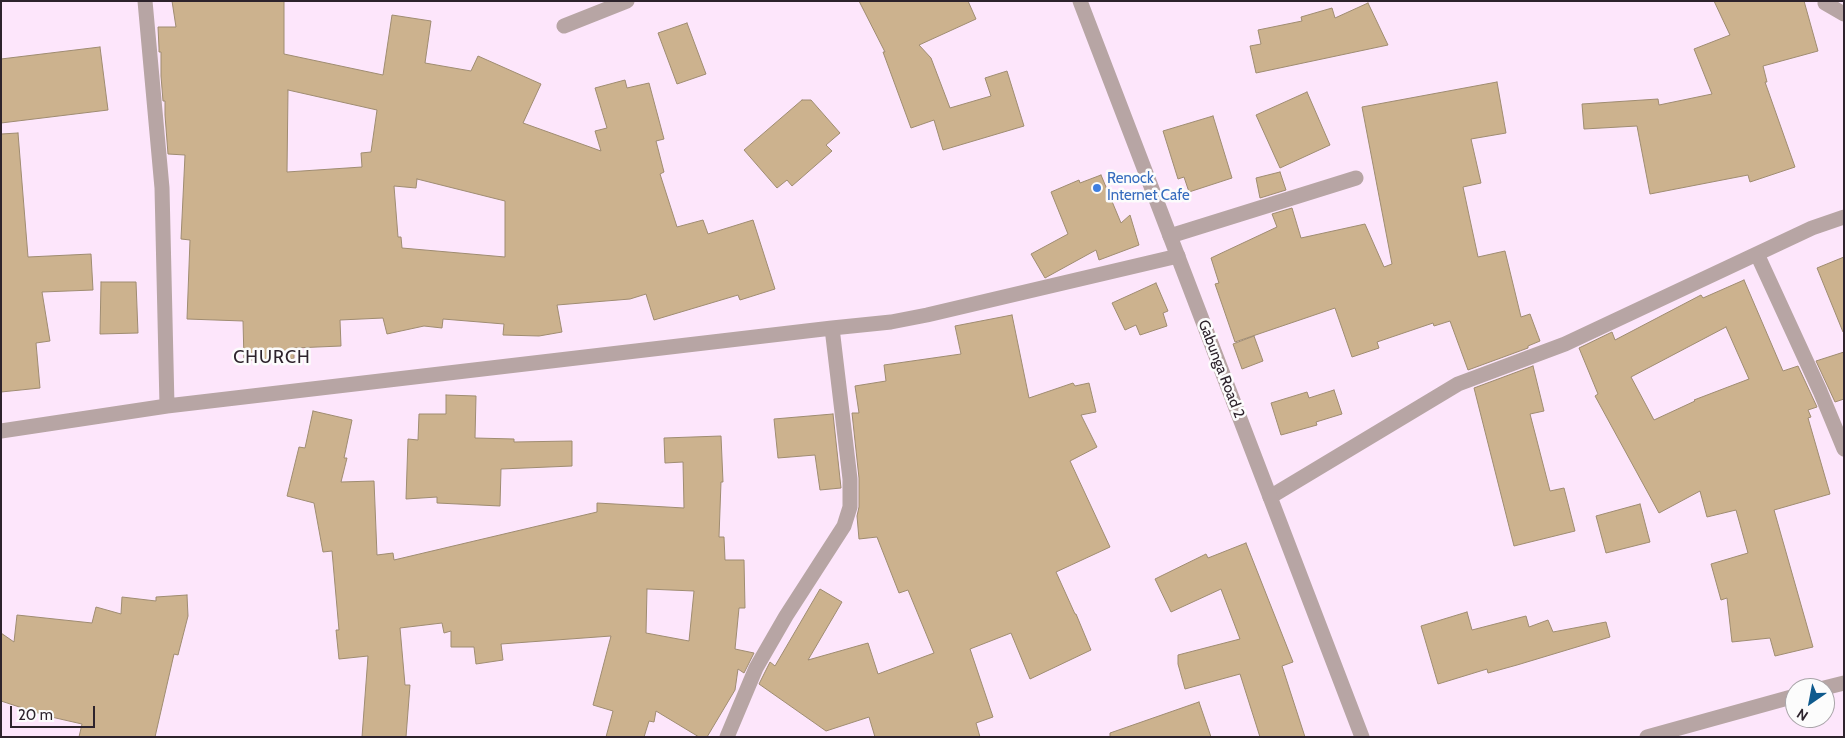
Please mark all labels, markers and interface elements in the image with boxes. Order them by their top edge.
place label: Renock Internet Cafe [1107,170,1190,205]
marker: Renock Internet Cafe [1091,182,1103,194]
street label: Gabunga Road 2 [1194,317,1248,421]
district label: CHURCH [233,347,311,369]
north arrow [1785,678,1835,728]
scale bar [12,696,98,728]
text: N [1793,704,1811,725]
text: 20 m [18,706,53,724]

